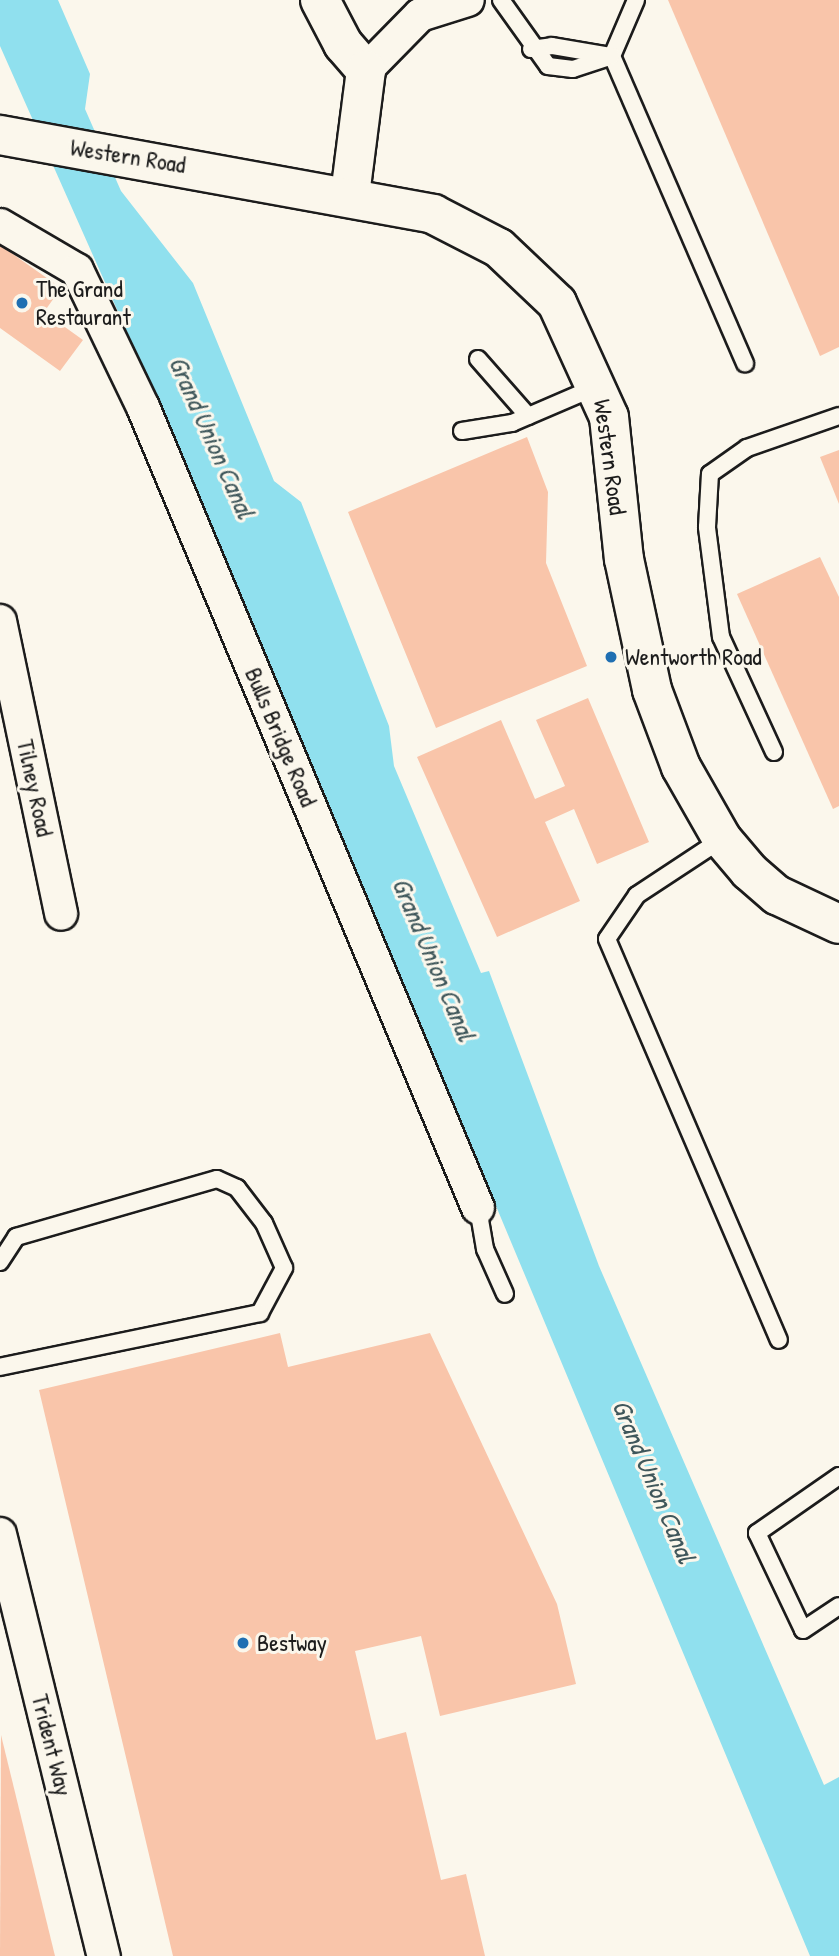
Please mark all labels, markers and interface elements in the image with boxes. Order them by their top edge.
street label: Western Road [68,133,188,179]
place label: The Grand Restaurant [36,275,131,331]
marker: The Grand Restaurant [14,295,30,311]
water label: Grand Union Canal [162,351,262,523]
street label: Western Road [588,397,632,517]
place label: Wentworth Road [625,643,762,671]
marker: Wentworth Road [603,649,619,665]
street label: Bulls Bridge Road [239,663,323,811]
street label: Tilney Road [11,737,59,839]
water label: Grand Union Canal [386,873,482,1045]
water label: Grand Union Canal [606,1395,702,1567]
place label: Bestway [257,1629,327,1657]
marker: Bestway [235,1635,251,1651]
street label: Trident Way [25,1691,79,1799]

